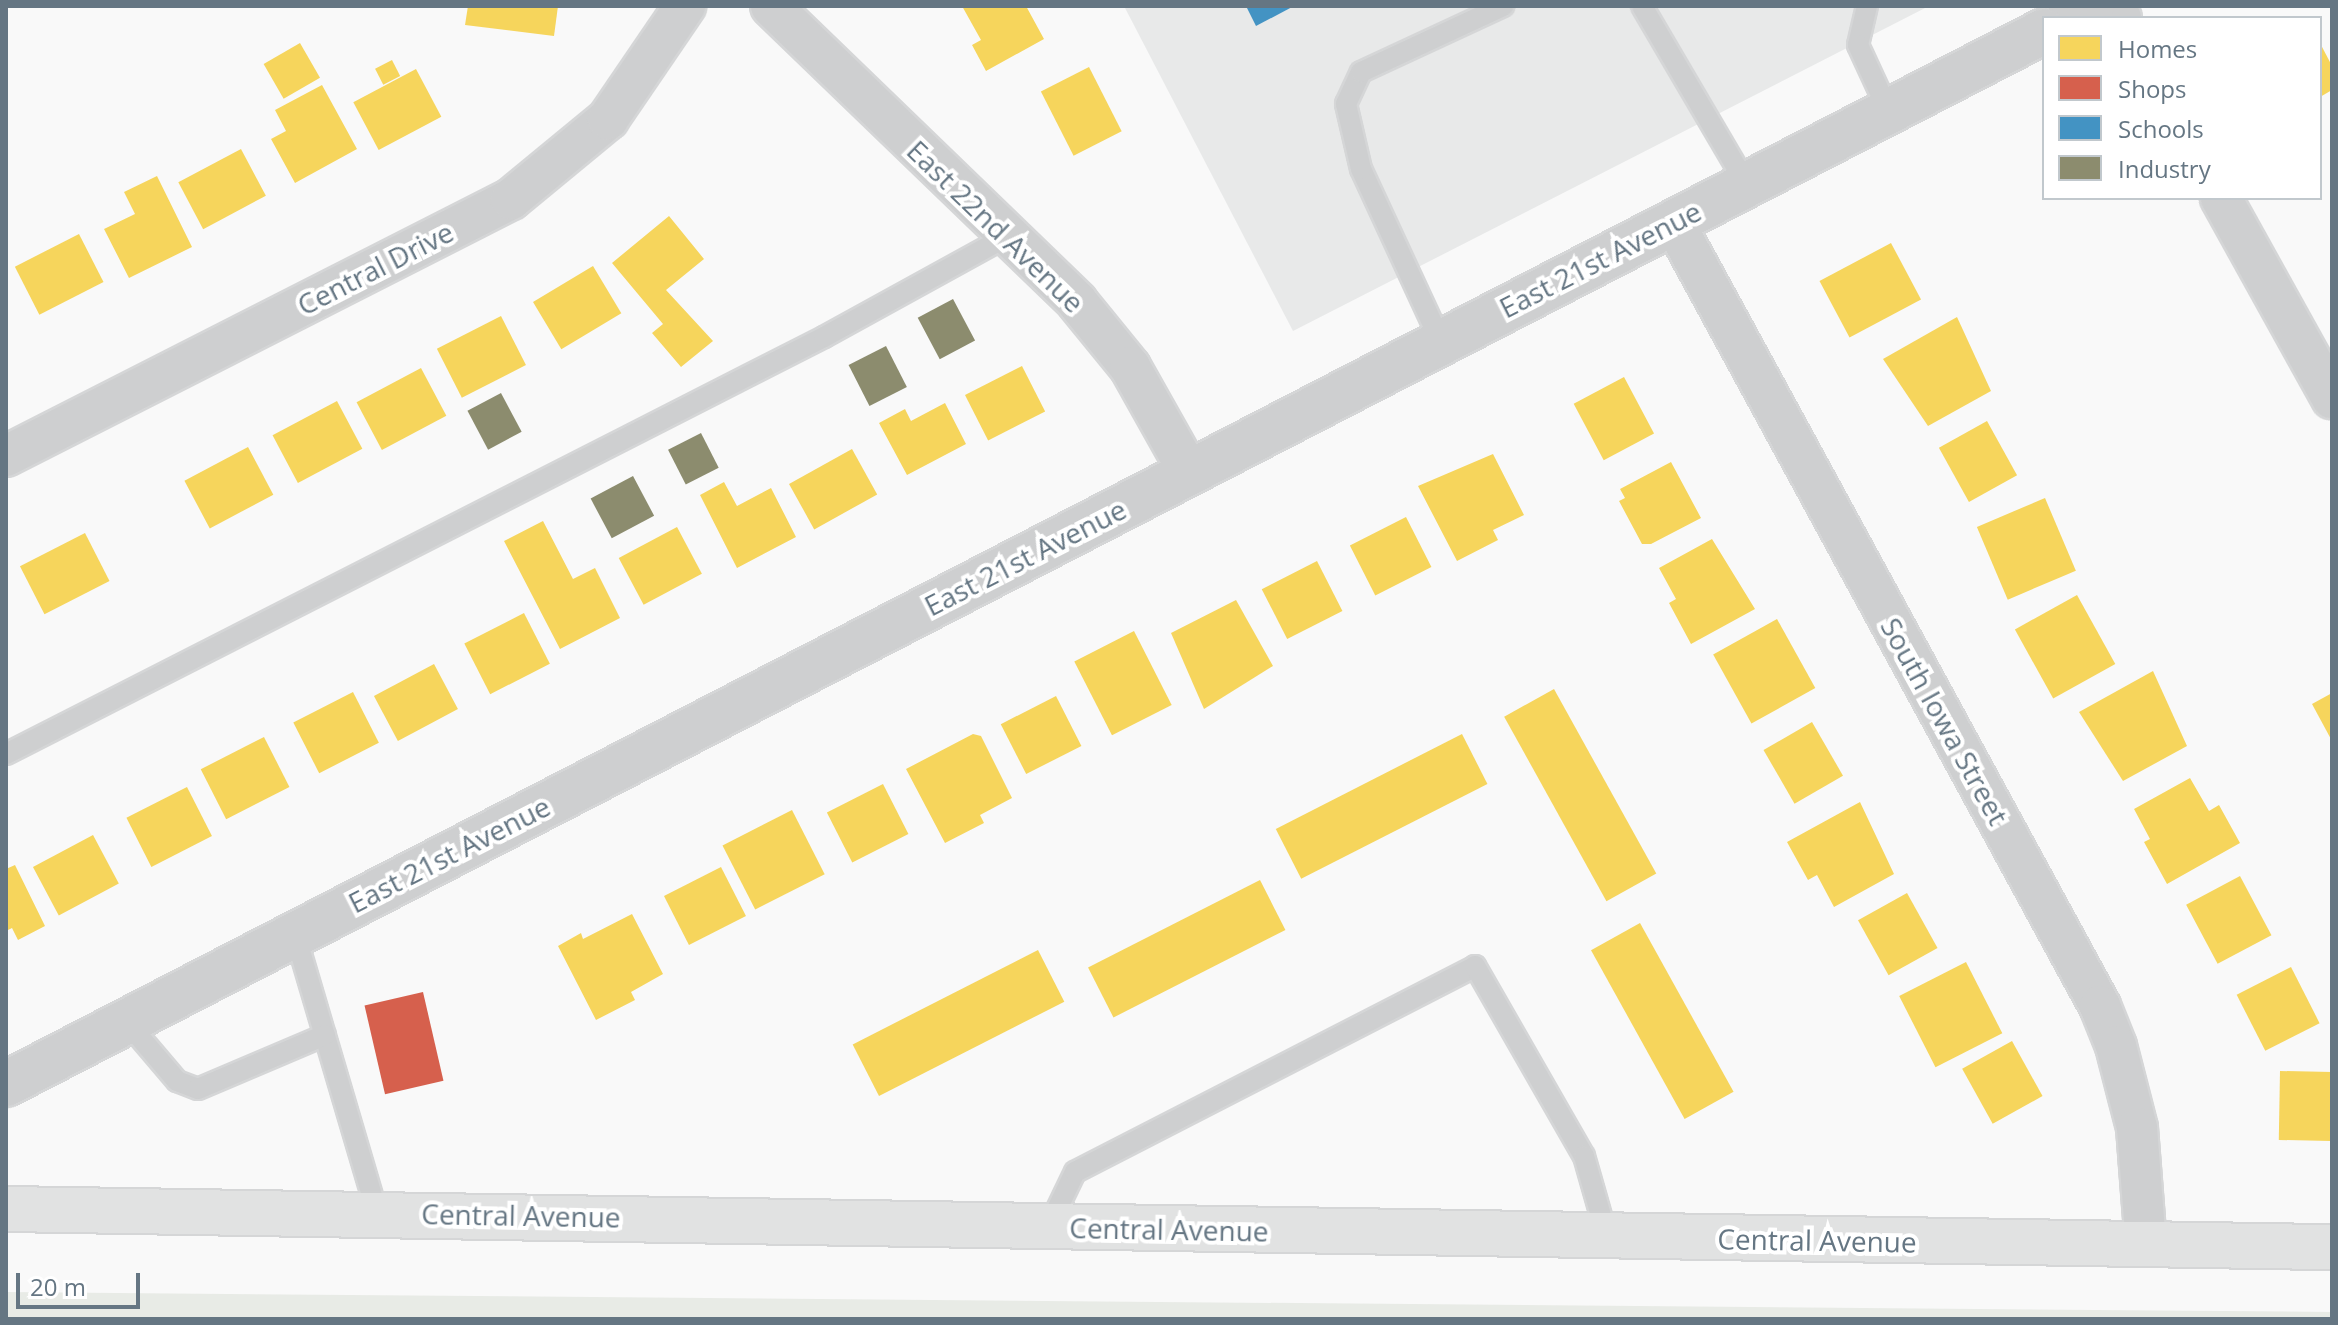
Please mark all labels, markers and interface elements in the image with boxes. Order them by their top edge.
legend [2042,16,2322,200]
text: Homes [2118,32,2197,65]
text: Shops [2118,72,2186,105]
text: Schools [2118,112,2204,145]
street label: East 22nd Avenue [901,133,1091,319]
text: Industry [2118,152,2211,185]
street label: East 21st Avenue [1494,194,1706,324]
street label: Central Drive [291,214,459,322]
street label: East 21st Avenue [919,492,1131,622]
street label: South Iowa Street [1874,612,2016,830]
street label: East 21st Avenue [343,789,555,919]
street label: Central Avenue [421,1196,621,1234]
street label: Central Avenue [1069,1210,1269,1248]
street label: Central Avenue [1717,1221,1917,1259]
scale bar [20,1257,144,1307]
text: 20 m [30,1270,86,1303]

